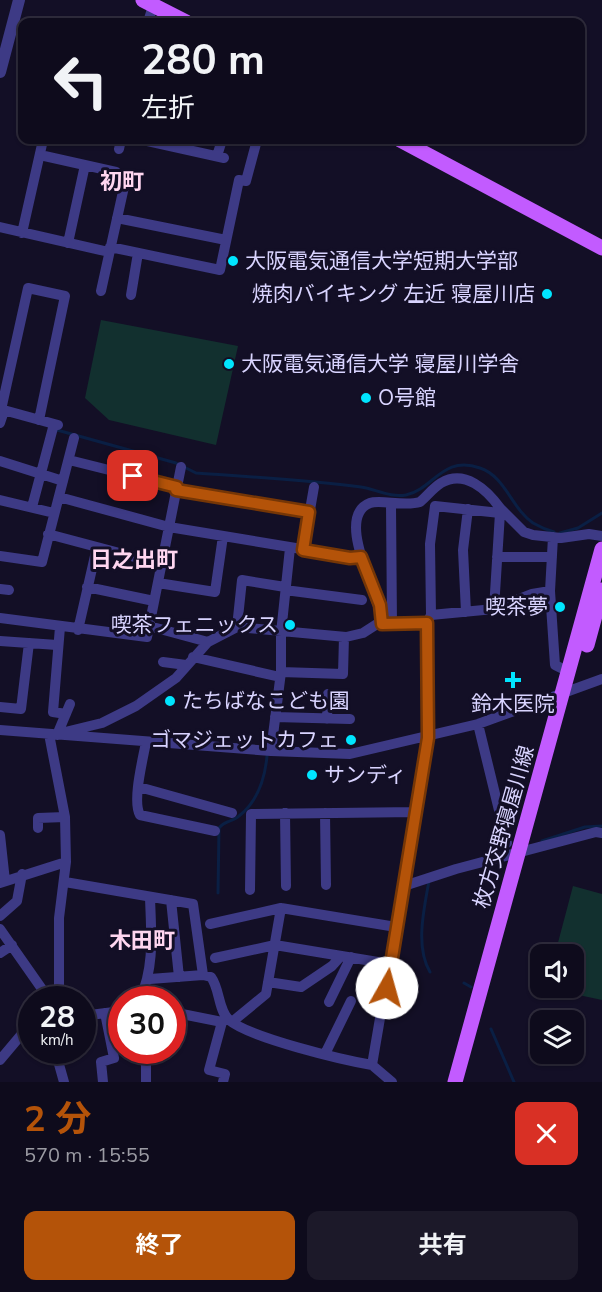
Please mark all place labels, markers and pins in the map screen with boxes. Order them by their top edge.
place label: 大阪電気通信大学短期大学部 [245,247,518,275]
marker: 大阪電気通信大学短期大学部 [226,254,240,268]
place label: 焼肉バイキング 左近 寝屋川店 [252,280,535,308]
marker: 焼肉バイキング 左近 寝屋川店 [540,287,554,301]
place label: 大阪電気通信大学 寝屋川学舎 [241,350,519,378]
marker: 大阪電気通信大学 寝屋川学舎 [222,357,236,371]
place label: O号館 [378,384,436,412]
marker: O号館 [359,391,373,405]
pin [107,450,158,501]
place label: 喫茶夢 [485,593,548,621]
marker: 喫茶夢 [553,600,567,614]
place label: 喫茶フェニックス [111,611,278,639]
marker: 喫茶フェニックス [283,618,297,632]
marker: 鈴木医院 [504,671,522,689]
place label: たちばなこども園 [182,687,350,715]
place label: 鈴木医院 [471,690,555,718]
marker: たちばなこども園 [163,694,177,708]
place label: ゴマジェットカフェ [150,726,339,754]
marker: ゴマジェットカフェ [344,733,358,747]
place label: サンディ [324,761,407,789]
marker: サンディ [305,768,319,782]

